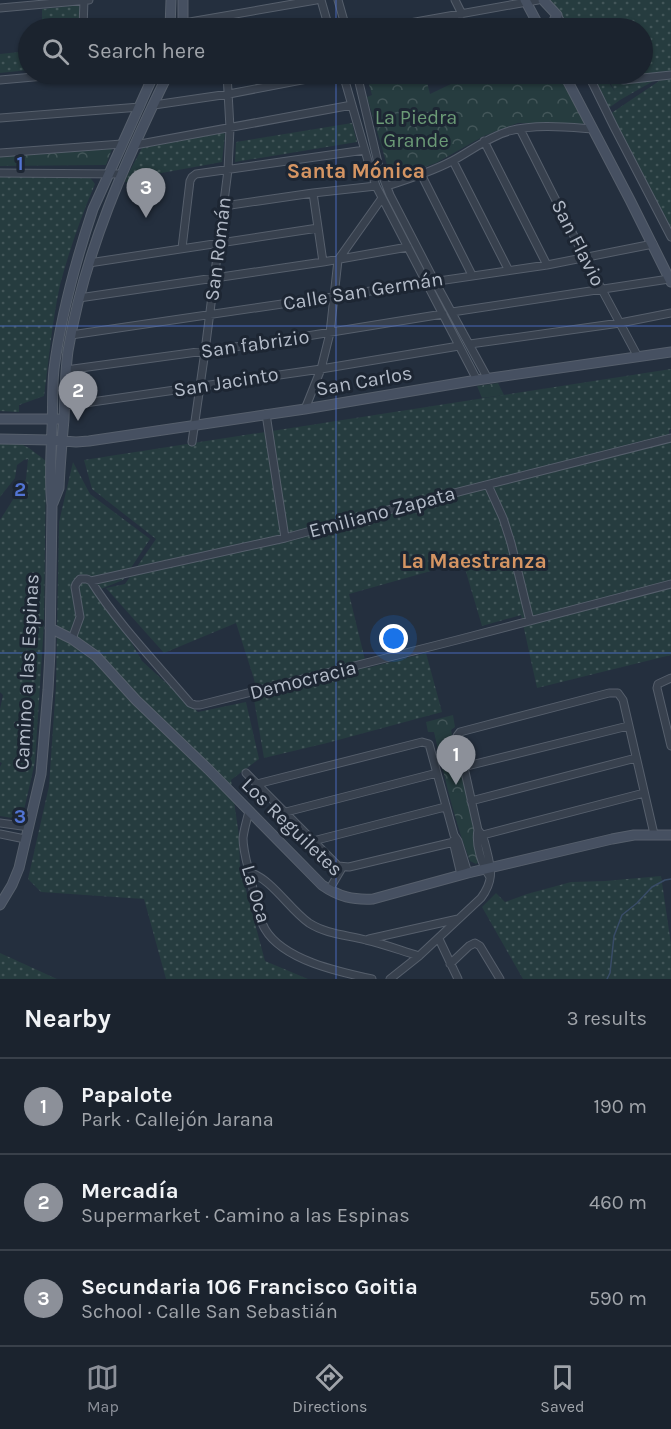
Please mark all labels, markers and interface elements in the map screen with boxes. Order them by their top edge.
search box [18,18,653,84]
icon: search [39,35,72,68]
text: Search here [87,38,205,64]
park label: La Piedra Grande [375,106,457,152]
text: 1 [16,152,24,175]
district label: Santa Mónica [287,159,425,183]
pin: 3 [126,168,166,218]
street label: San Román [200,196,236,302]
street label: San Flavio [546,196,610,290]
street label: Calle San Germán [281,267,445,315]
street label: San fabrizio [199,325,311,363]
street label: San Carlos [314,361,414,401]
street label: San Jacinto [172,362,280,402]
pin: 2 [58,372,98,421]
text: 2 [14,478,26,501]
street label: Emiliano Zapata [306,481,458,543]
district label: La Maestranza [401,549,547,573]
street label: Camino a las Espinas [10,573,44,771]
your location [379,624,408,653]
street label: Democracia [247,656,359,704]
pin: 1 [436,736,476,785]
street label: Los Reguiletes [237,773,347,881]
text: 3 [14,805,26,828]
street label: La Oca [237,862,275,926]
text: Nearby [24,1003,111,1034]
text: 3 results [567,1007,647,1030]
text: Papalote [81,1082,172,1108]
text: 1 [40,1095,47,1118]
text: 190 m [593,1095,647,1118]
text: Park · Callejón Jarana [81,1108,274,1131]
text: Mercadía [81,1178,179,1204]
text: 2 [37,1191,50,1214]
text: 460 m [589,1191,647,1214]
text: Supermarket · Camino a las Espinas [81,1204,410,1227]
text: Secundaria 106 Francisco Goitia [81,1274,418,1300]
text: 3 [37,1287,50,1310]
text: 590 m [589,1287,647,1310]
text: School · Calle San Sebastián [81,1300,338,1323]
tab: Map [86,1361,119,1416]
tab: Directions [292,1361,367,1416]
tab: Saved [540,1361,585,1416]

